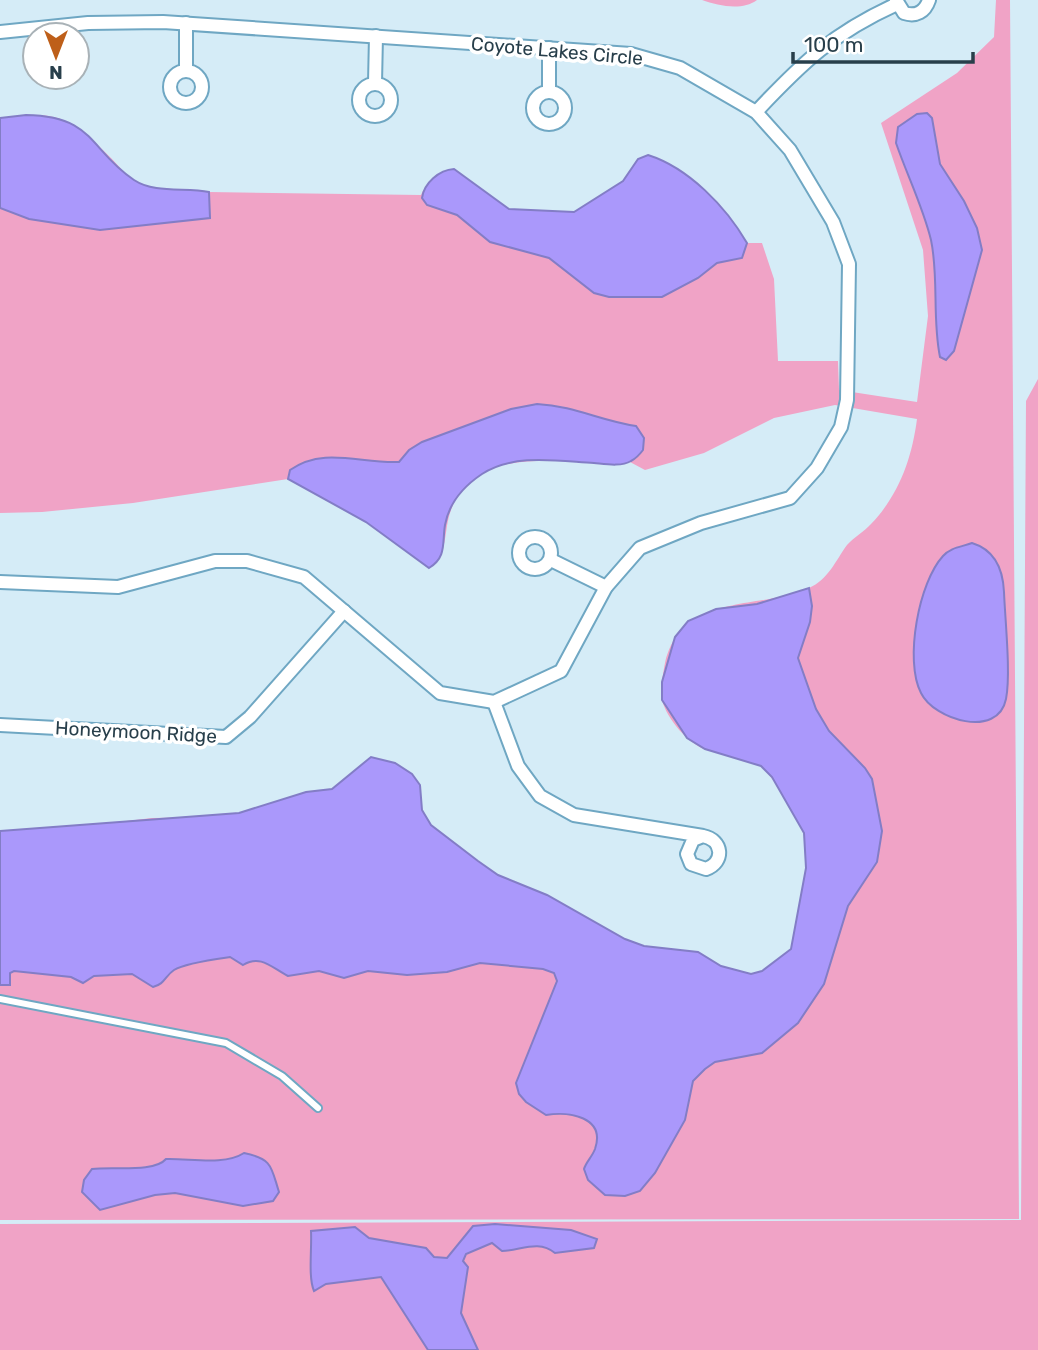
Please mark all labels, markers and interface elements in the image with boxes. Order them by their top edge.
north arrow [21,21,91,91]
scale bar [793,21,973,65]
street label: Coyote Lakes Circle [470,32,644,70]
text: 100 m [804,32,863,57]
text: N [49,61,63,84]
street label: Honeymoon Ridge [55,716,217,748]

